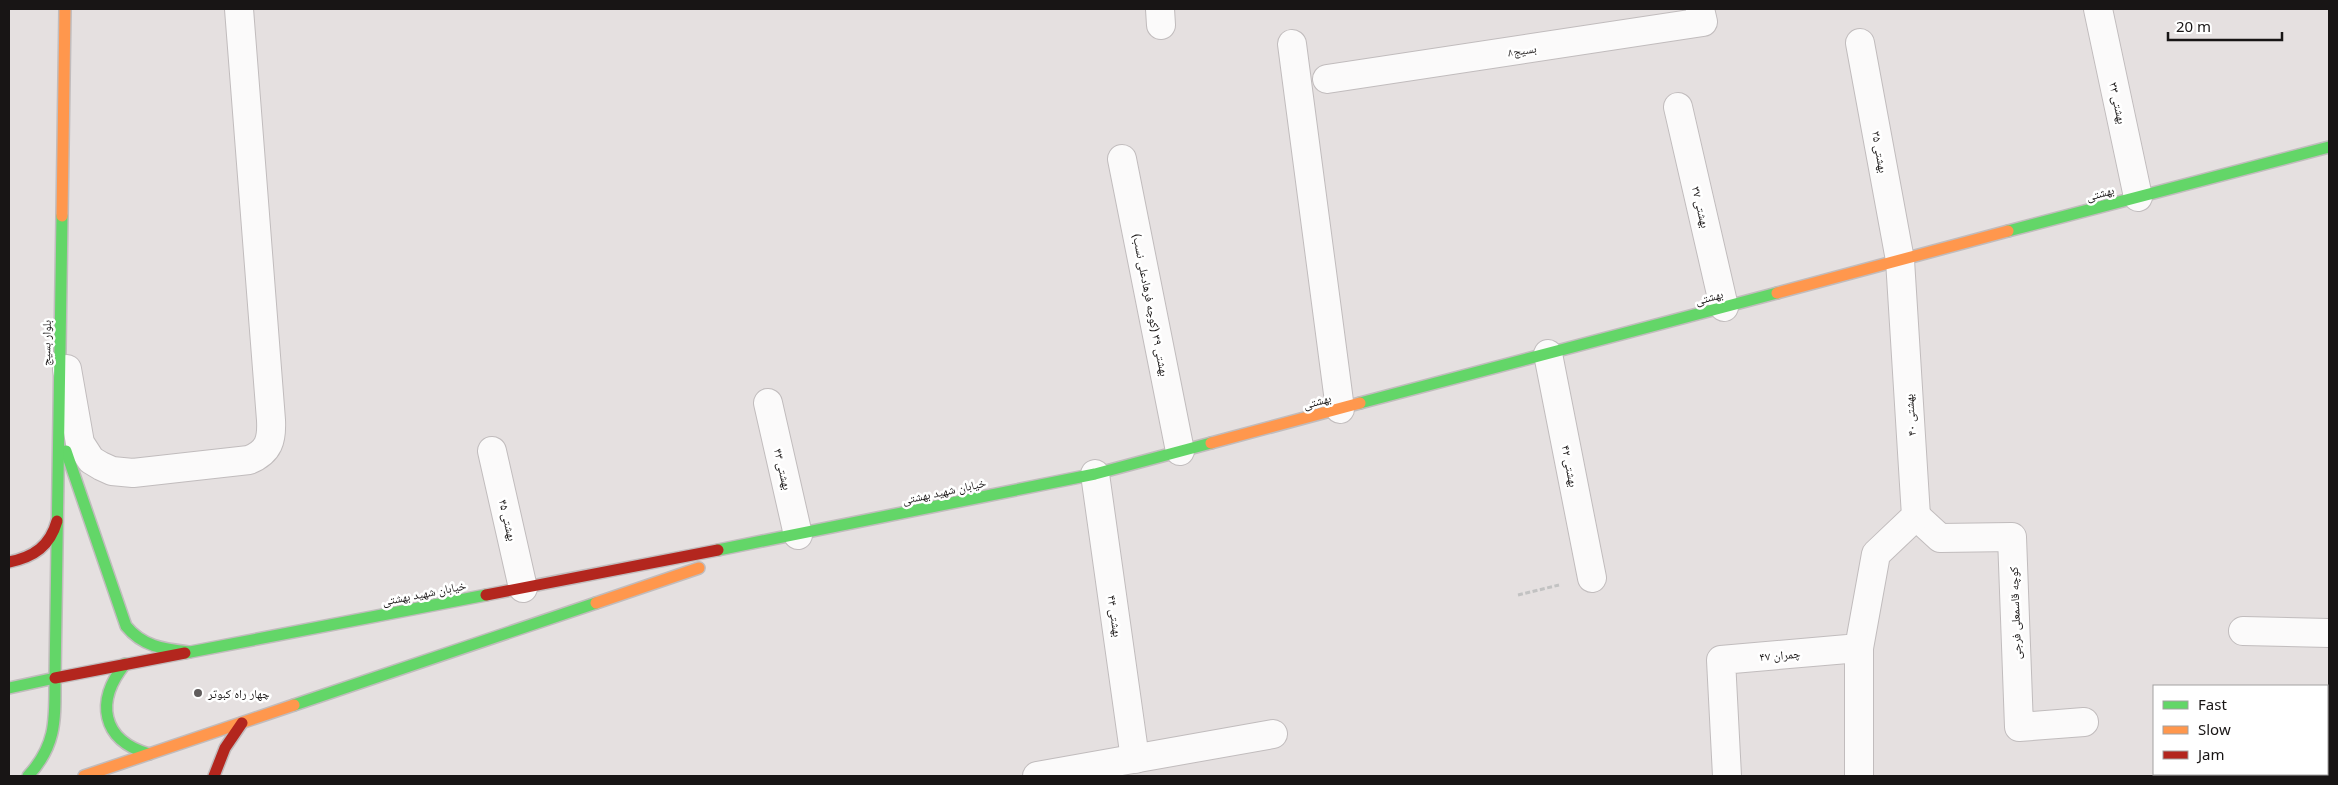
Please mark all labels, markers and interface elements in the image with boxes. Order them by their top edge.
scale bar [2168,10,2282,42]
text: 20 m [2176,16,2211,36]
street label: بسیج۸ [1506,39,1538,61]
street label: بهشتی ۳۳ [2105,81,2131,125]
street label: بهشتی ۳۵ [1868,130,1892,174]
street label: بهشتی [2084,181,2116,205]
street label: بهشتی ۳۷ [1688,184,1714,230]
street label: بهشتی ۳۹ (کوچه فرهادعلی نسب) [1129,232,1173,378]
street label: بهشتی [1693,285,1725,309]
street label: بلوار بسیج [37,320,55,366]
street label: بهشتی [1301,389,1333,413]
street label: بهشتی ۴۰ [1900,393,1920,437]
street label: بهشتی ۴۲ [1558,444,1582,488]
street label: بهشتی ۴۳ [770,446,796,492]
street label: خیابان شهید بهشتی [900,474,988,508]
street label: بهشتی ۴۵ [495,497,521,543]
street label: کوچه قاسمعلی فرجی [2005,566,2025,660]
street label: خیابان شهید بهشتی [380,576,468,609]
street label: بهشتی ۴۴ [1104,594,1126,638]
street label: چمران ۴۷ [1759,645,1802,665]
place label: چهار راه کبوتر [207,685,270,702]
legend [2153,685,2328,775]
marker: چهار راه کبوتر [192,687,204,699]
text: Fast [2198,694,2227,714]
text: Slow [2198,719,2231,739]
text: Jam [2196,744,2225,764]

